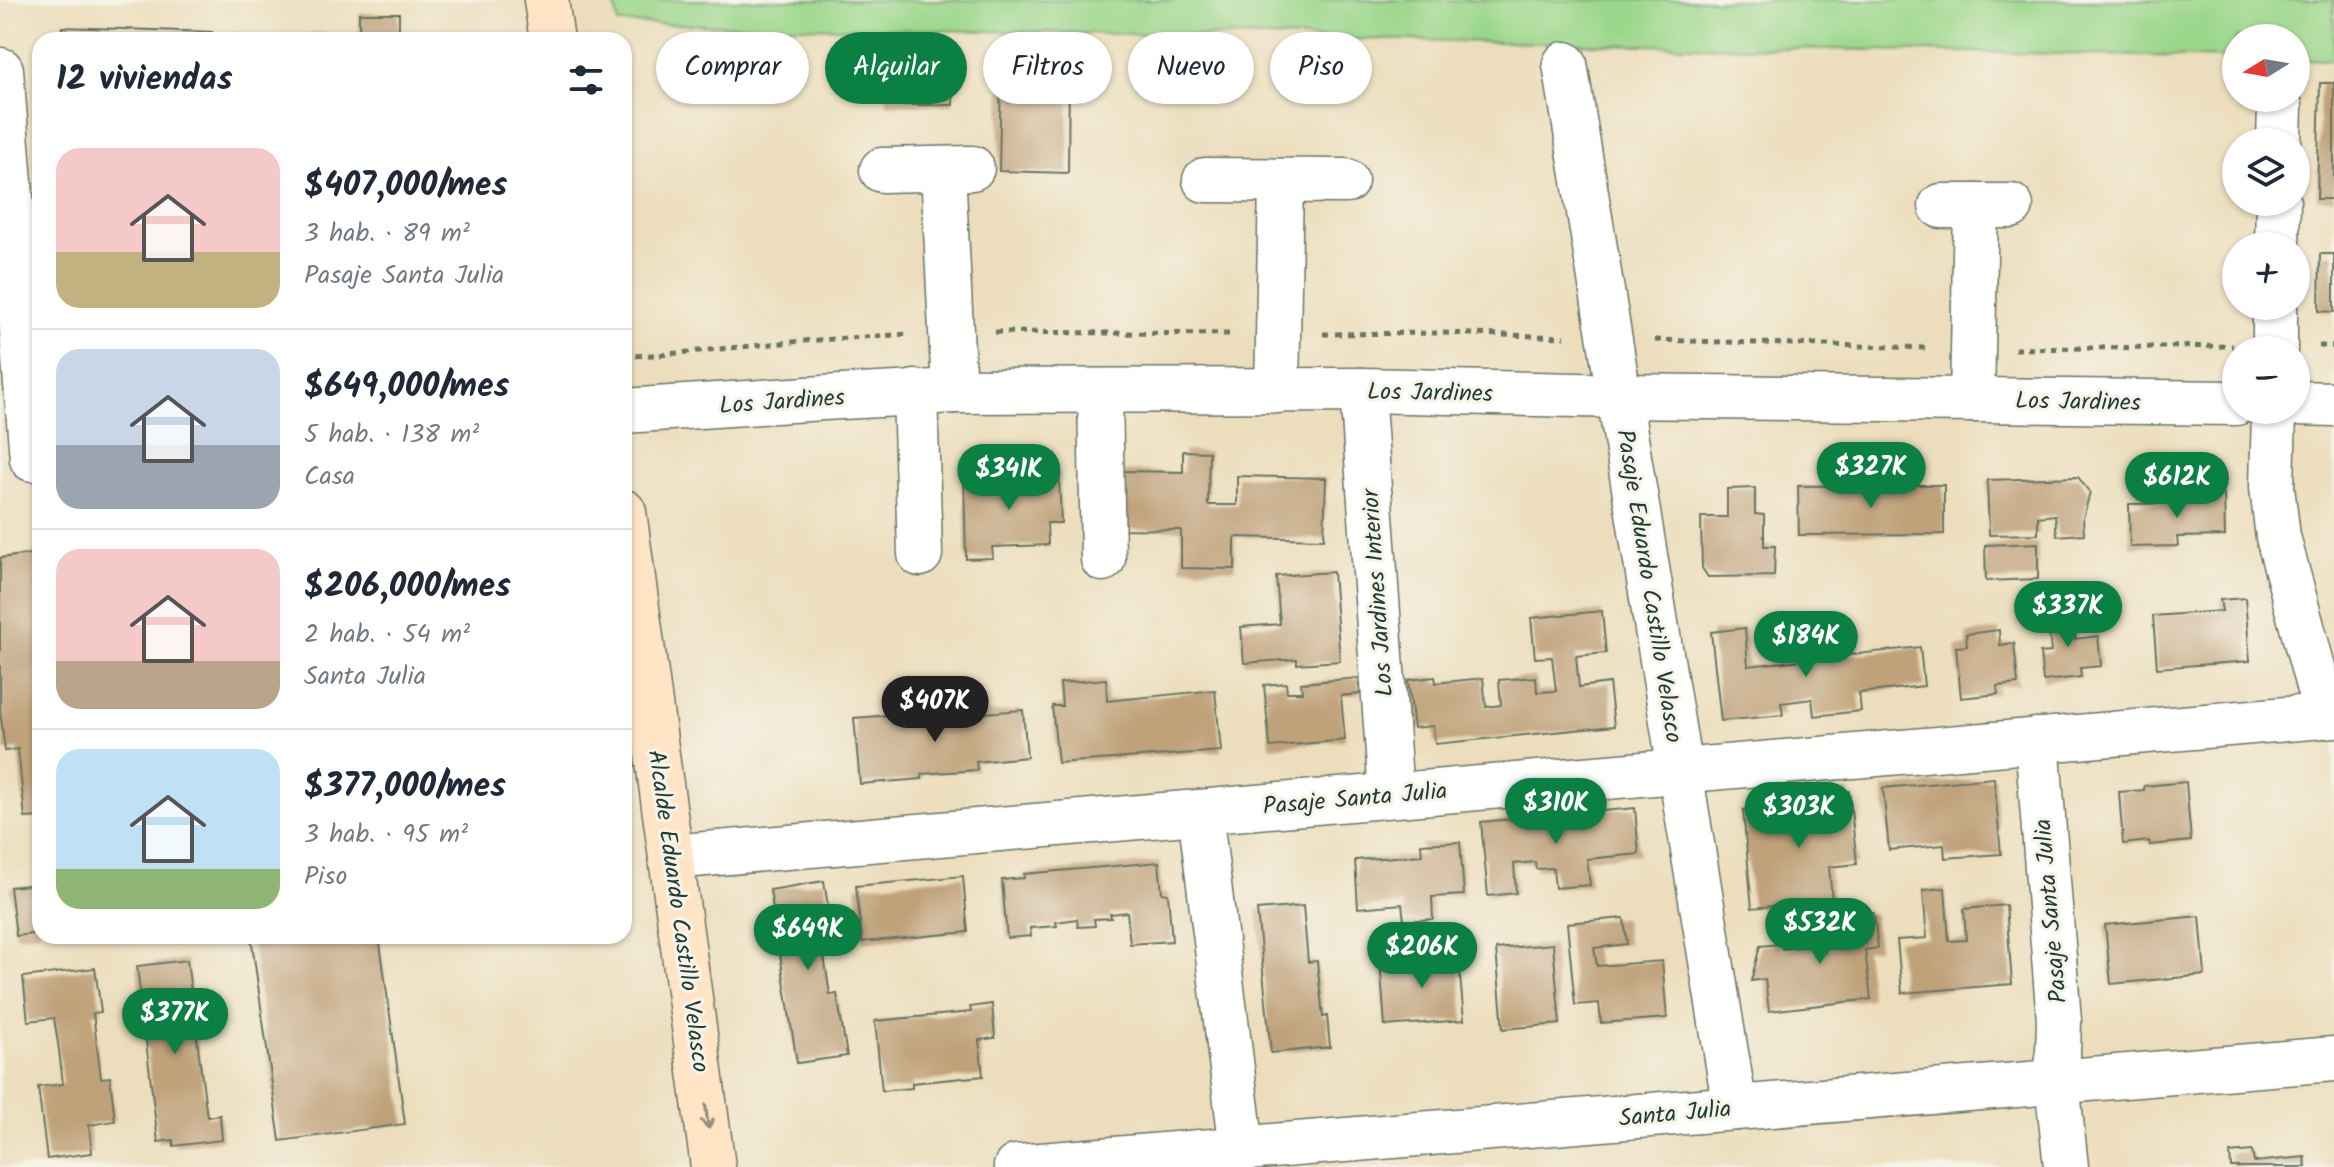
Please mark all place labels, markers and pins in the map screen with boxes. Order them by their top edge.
pin: $327K [1815,442,1927,510]
pin: $341K [953,444,1065,512]
pin: $612K [2121,452,2233,520]
pin: $337K [2012,581,2124,649]
pin: $184K [1750,611,1862,679]
pin: $407K [879,676,991,744]
pin: $310K [1500,778,1612,846]
pin: $303K [1743,782,1855,850]
pin: $532K [1764,898,1876,966]
pin: $649K [752,904,864,972]
pin: $206K [1366,922,1478,990]
pin: $377K [119,988,231,1056]

